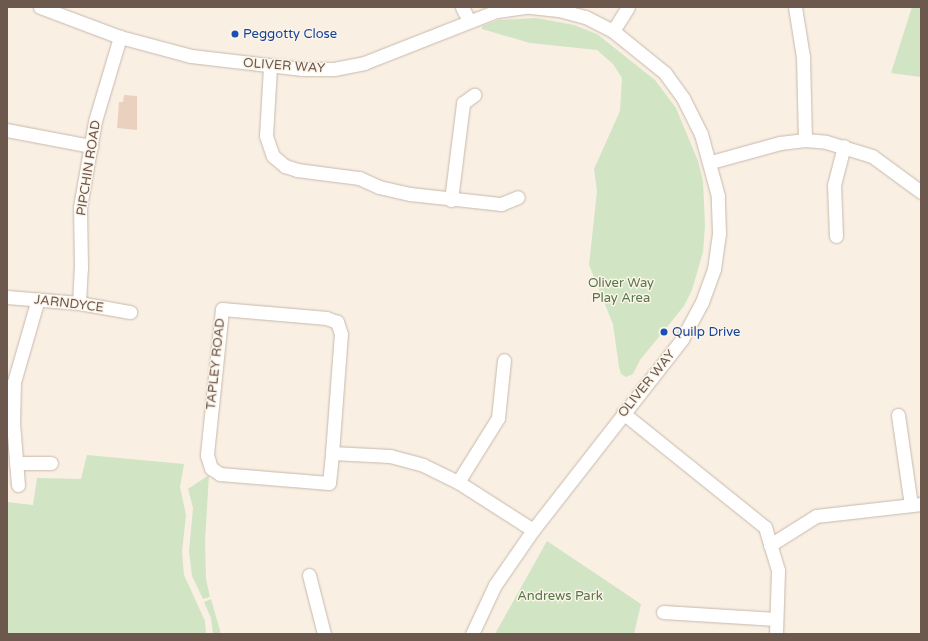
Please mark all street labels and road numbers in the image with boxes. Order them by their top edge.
street label: OLIVER WAY [243,55,325,77]
street label: PIPCHIN ROAD [74,119,104,217]
street label: JARNDYCE [33,292,105,316]
street label: TAPLEY ROAD [203,317,229,411]
street label: OLIVER WAY [615,347,679,421]

